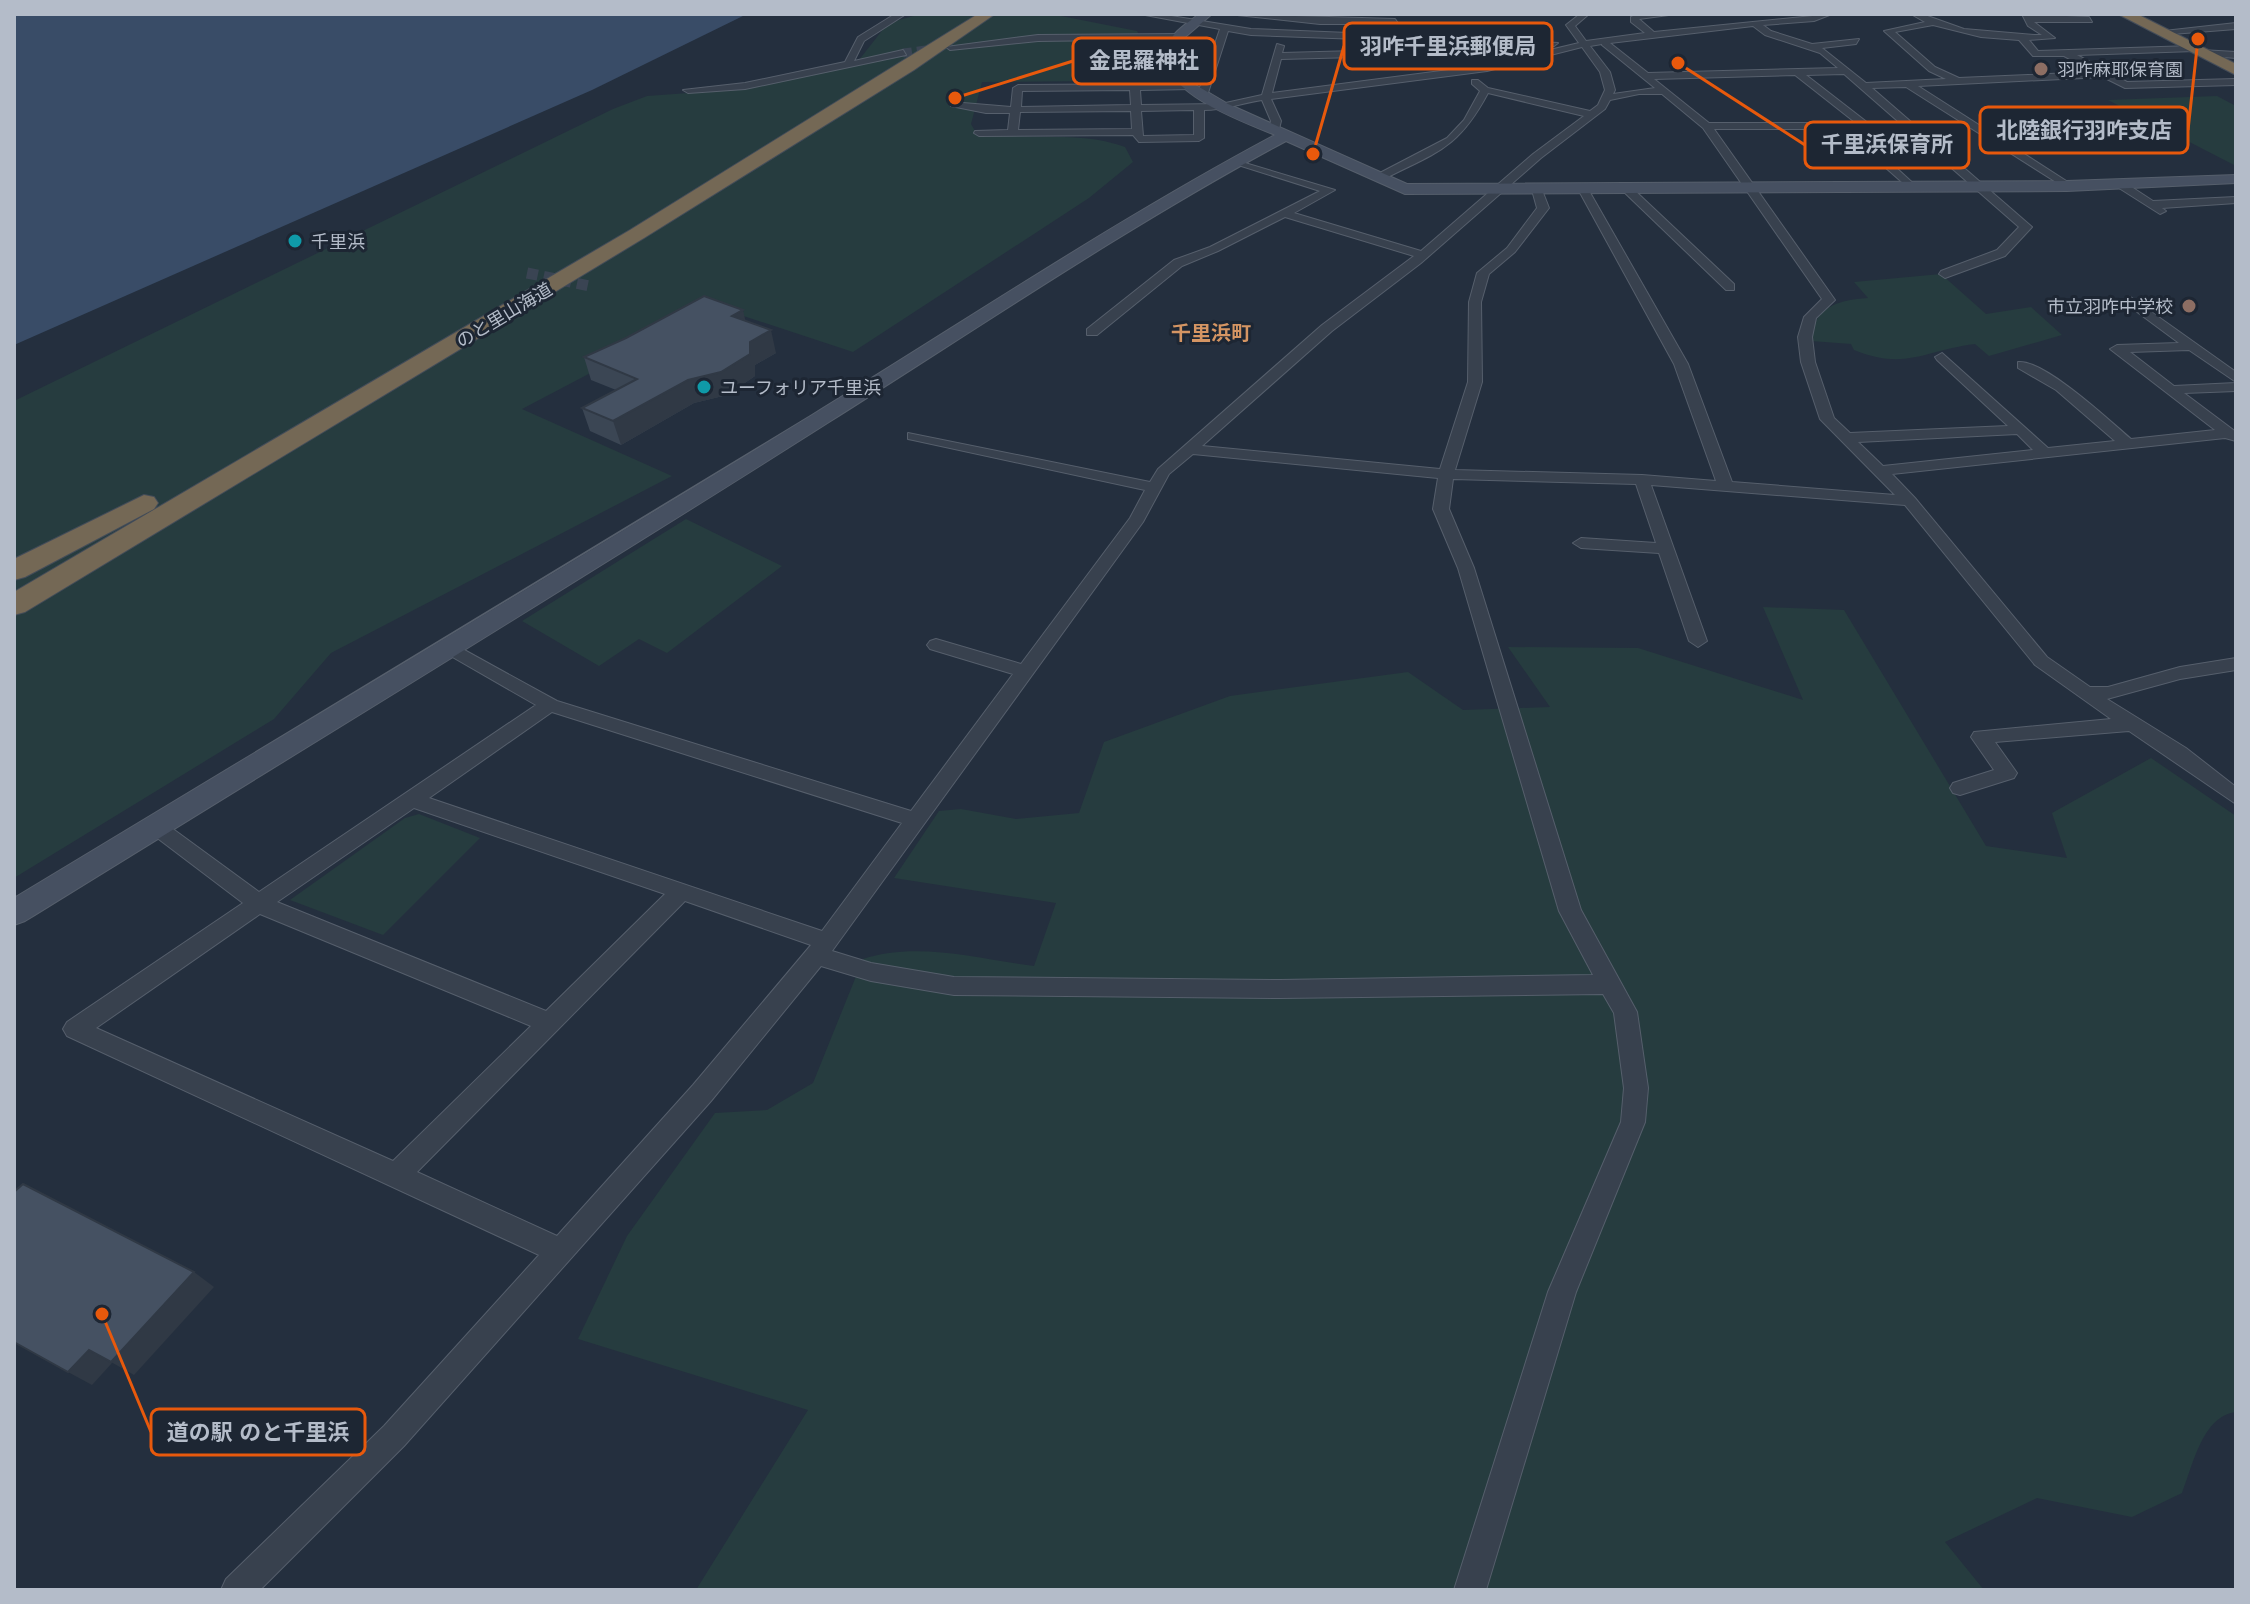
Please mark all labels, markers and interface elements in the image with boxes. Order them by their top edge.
callout: 羽咋千里浜郵便局 [1344,23,1552,69]
text: 羽咋千里浜郵便局 [1360,34,1536,59]
callout: 金毘羅神社 [1073,38,1215,84]
text: 金毘羅神社 [1089,48,1199,73]
place label: 羽咋麻耶保育園 [2057,59,2183,80]
marker: 羽咋麻耶保育園 [2032,60,2050,78]
callout: 北陸銀行羽咋支店 [1980,107,2188,153]
text: 北陸銀行羽咋支店 [1996,118,2172,143]
callout: 千里浜保育所 [1805,122,1969,168]
text: 千里浜保育所 [1821,132,1953,157]
place label: 千里浜 [311,231,365,252]
marker: 千里浜 [286,232,304,250]
street label: のと里山海道 [452,278,556,352]
place label: 市立羽咋中学校 [2047,296,2173,317]
marker: 市立羽咋中学校 [2180,297,2198,315]
district label: 千里浜町 [1171,321,1251,345]
place label: ユーフォリア千里浜 [720,377,881,398]
marker: ユーフォリア千里浜 [695,378,713,396]
callout: 道の駅 のと千里浜 [151,1409,365,1455]
text: 道の駅 のと千里浜 [167,1420,349,1445]

